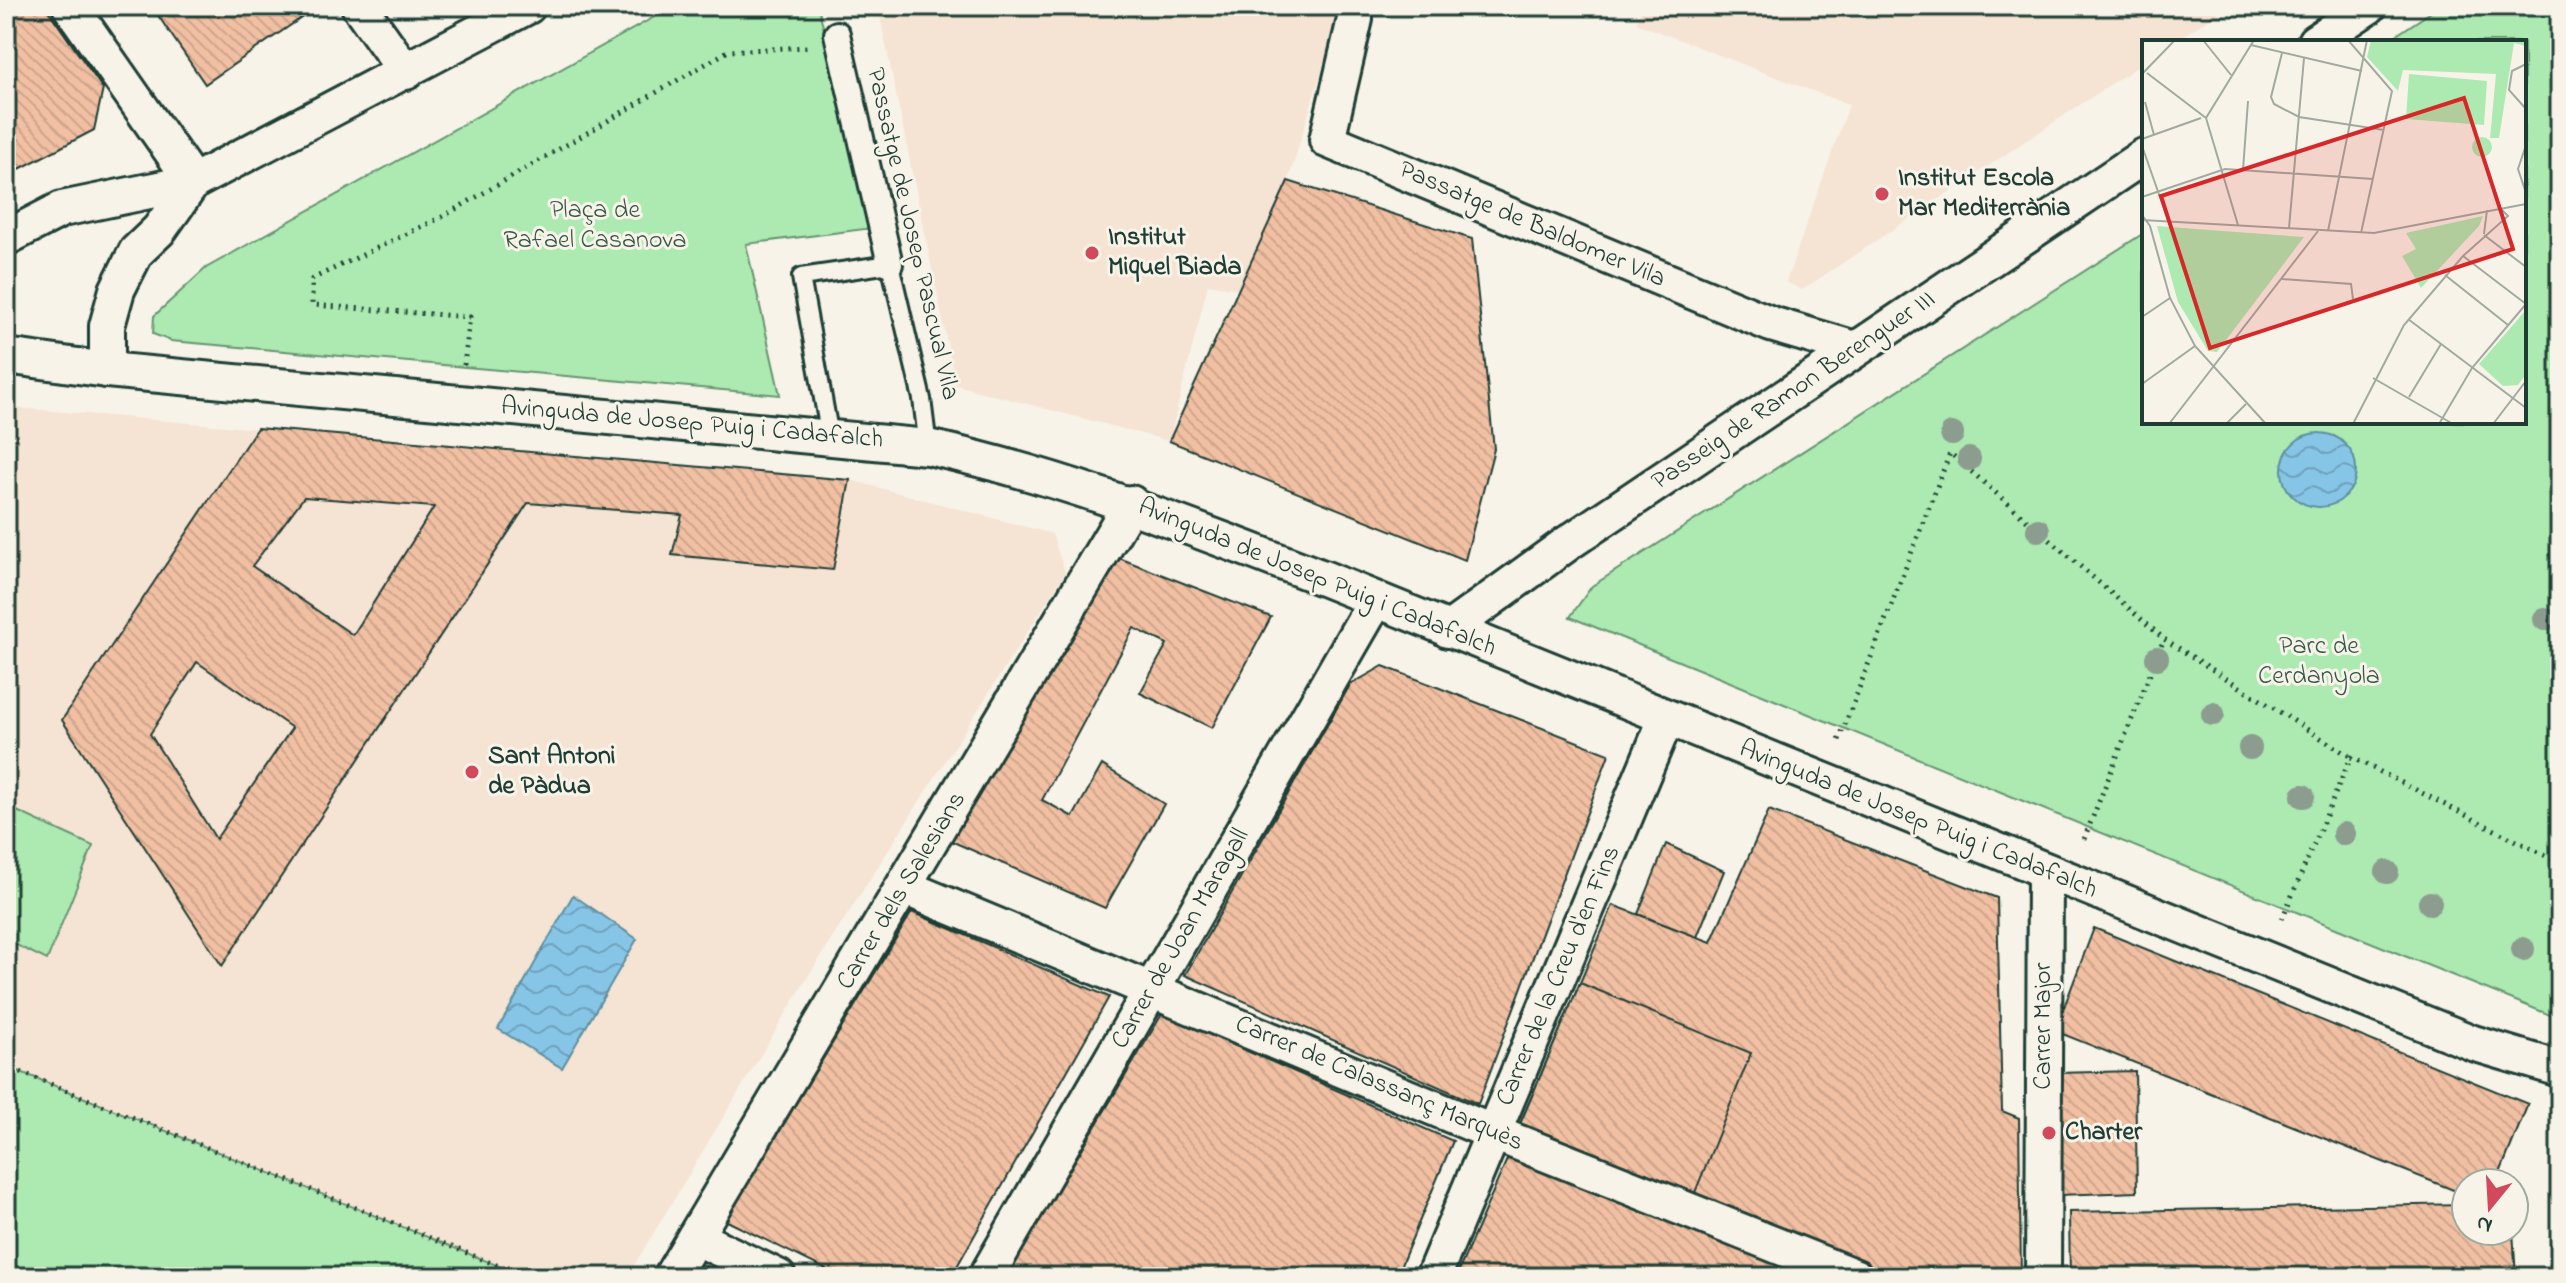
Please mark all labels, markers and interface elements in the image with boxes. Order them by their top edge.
inset map [2142,40,2526,424]
street label: Passatge de Josep Pascual Vila [855,64,969,404]
street label: Passatge de Baldomer Vila [1393,152,1671,298]
place label: Institut Escola Mar Mediterrània [1898,160,2070,228]
marker: Institut Escola Mar Mediterrània [1873,185,1891,203]
park label: Plaça de Rafael Casanova [503,192,687,260]
place label: Institut Miquel Biada [1108,219,1241,287]
marker: Institut Miquel Biada [1083,244,1101,262]
street label: Passeig de Ramon Berenguer III [1644,281,1944,501]
street label: Avinguda de Josep Puig i Cadafalch [499,388,885,460]
street label: Avinguda de Josep Puig i Cadafalch [1132,489,1502,667]
park label: Parc de Cerdanyola [2258,628,2380,696]
street label: Avinguda de Josep Puig i Cadafalch [1733,731,2103,909]
place label: Sant Antoni de Pàdua [488,738,615,806]
marker: Sant Antoni de Pàdua [463,763,481,781]
street label: Carrer dels Salesians [828,784,976,998]
street label: Carrer de Joan Maragall [1102,822,1260,1056]
street label: Carrer de la Creu d'en Fins [1487,840,1631,1112]
street label: Carrer Major [2025,961,2063,1090]
street label: Carrer de Calassanç Marquès [1229,1006,1529,1162]
place label: Charter [2065,1114,2143,1152]
marker: Charter [2040,1124,2058,1142]
north arrow [2450,1167,2530,1247]
text: N [2473,1206,2497,1241]

